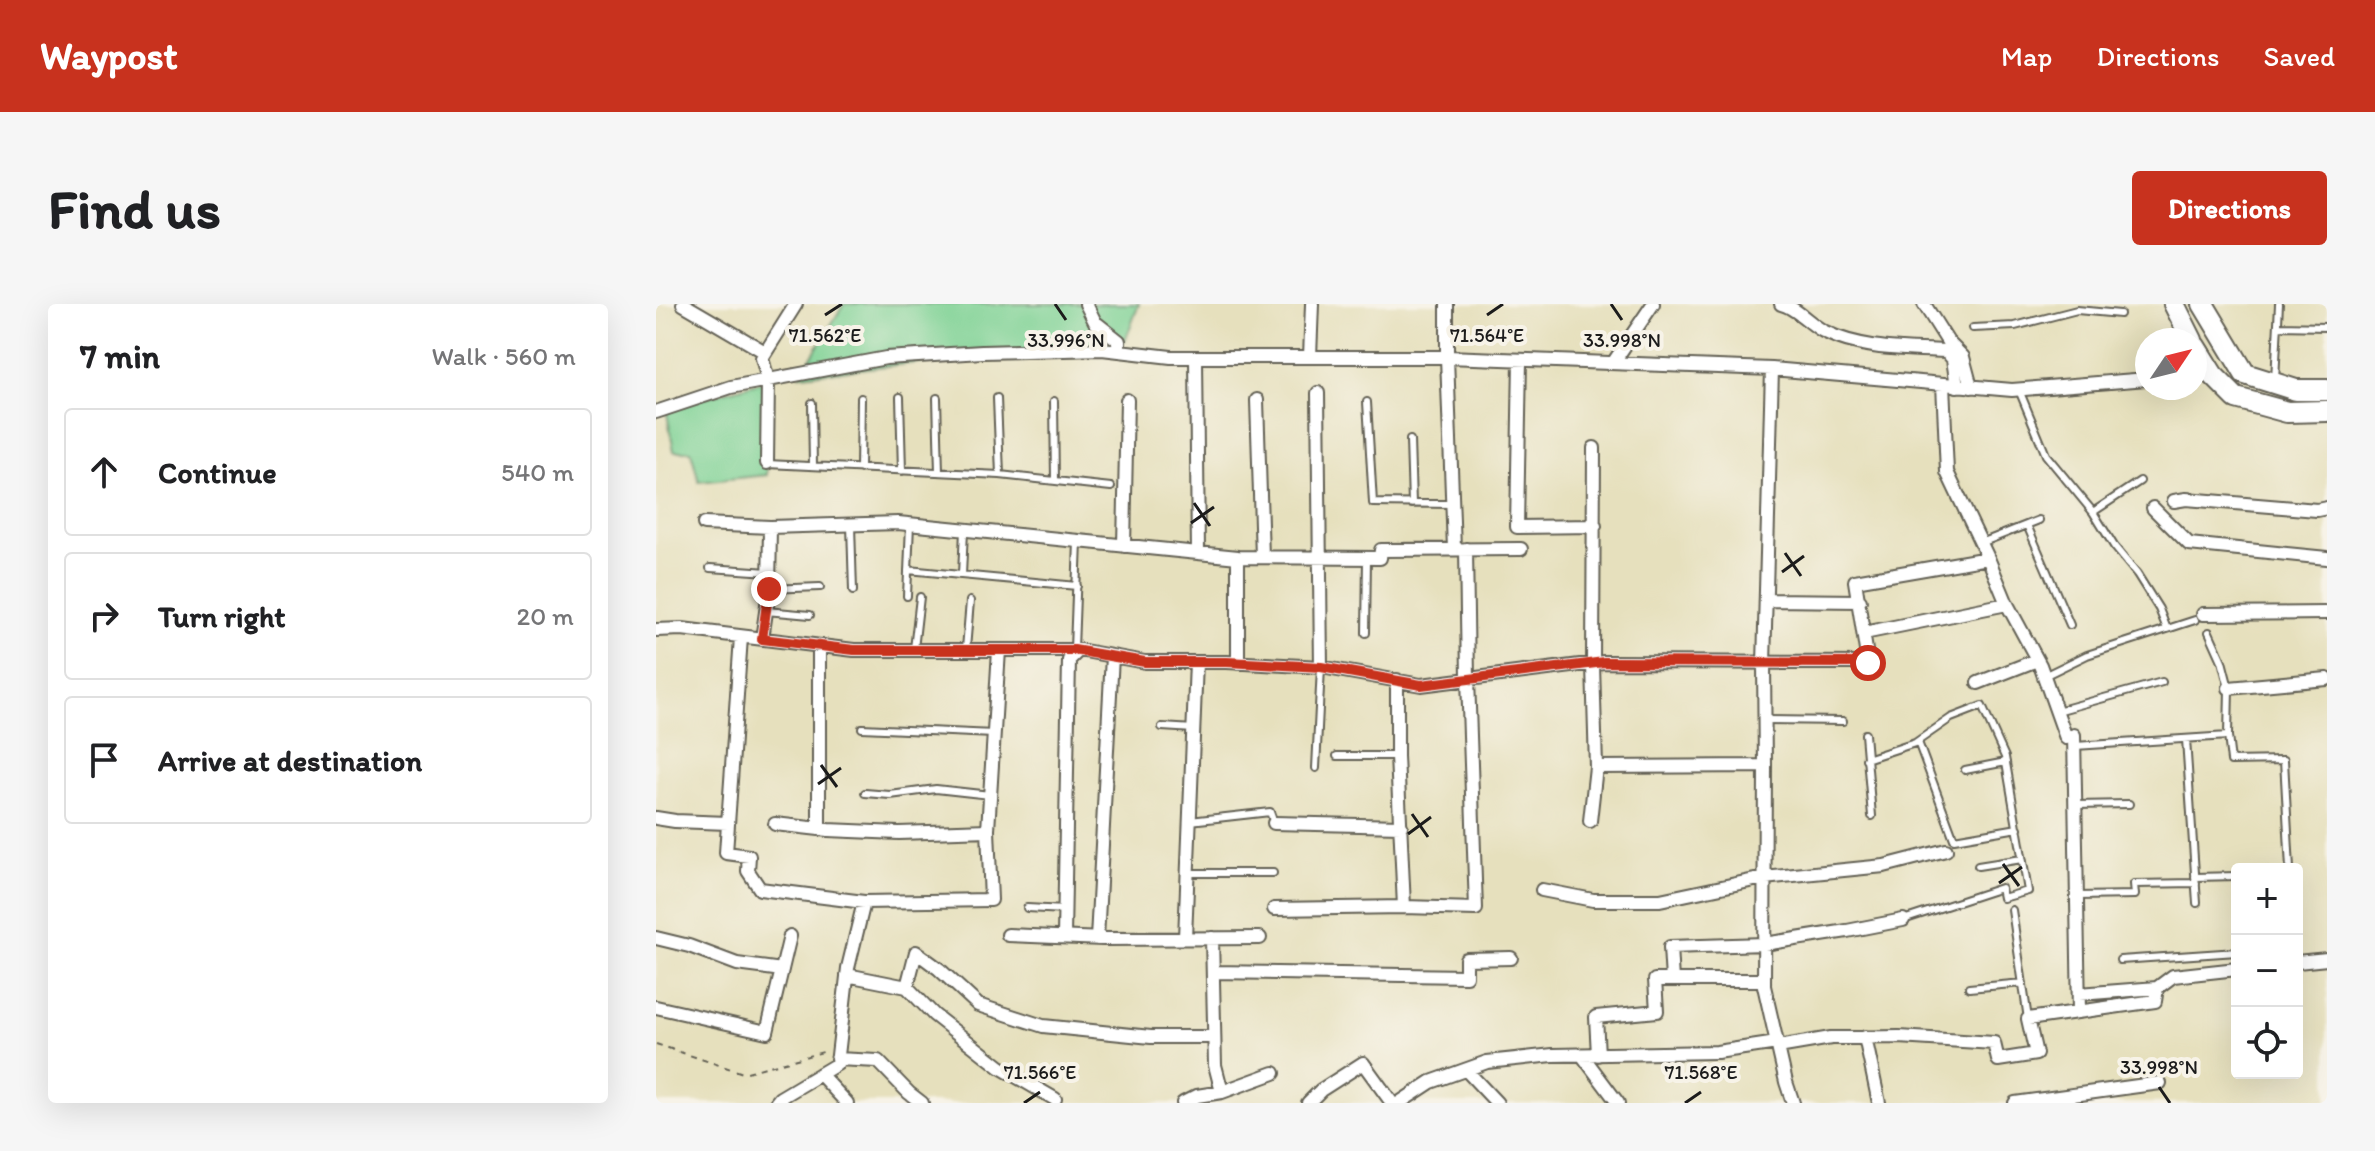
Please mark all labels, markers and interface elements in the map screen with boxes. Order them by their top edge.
text: Waypost [40,33,178,79]
text: Map [2001,39,2052,73]
text: Directions [2096,39,2220,73]
text: Saved [2264,39,2335,73]
button: Directions [2132,171,2327,245]
text: Find us [48,175,221,242]
text: 71.562°E [789,323,861,347]
text: 71.564°E [1450,323,1524,347]
text: 33.996°N [1027,328,1105,352]
text: 33.998°N [1583,328,1661,352]
north arrow [2135,328,2207,400]
text: 7 min [80,336,160,377]
text: Walk · 560 m [431,340,576,372]
icon: ahead [82,450,126,494]
text: Continue [158,454,277,491]
text: 540 m [501,456,574,488]
route end [751,571,787,607]
icon: right [82,594,126,638]
text: Turn right [158,598,286,635]
text: 20 m [517,600,574,632]
route start [1850,645,1886,681]
icon: arrive [82,738,126,782]
text: Arrive at destination [158,742,422,779]
map controls [2231,863,2303,1079]
button: + [2231,863,2303,935]
button: − [2231,935,2303,1007]
button: locate [2231,1007,2303,1079]
text: 33.998°N [2120,1055,2198,1079]
text: 71.566°E [1004,1060,1076,1084]
text: 71.568°E [1664,1060,1738,1084]

